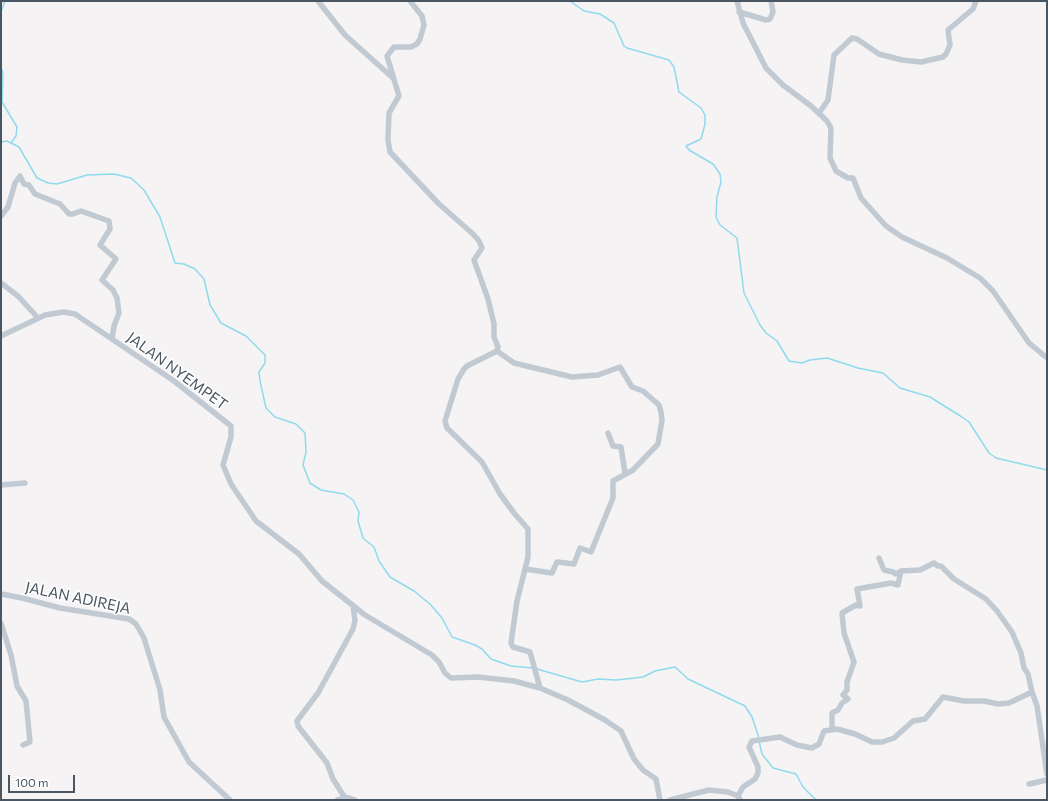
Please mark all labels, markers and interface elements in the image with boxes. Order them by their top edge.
street label: JALAN NYEMPET [123,328,231,414]
street label: JALAN ADIREJA [24,578,132,618]
scale bar [10,767,77,793]
text: 100 m [15,775,49,789]

